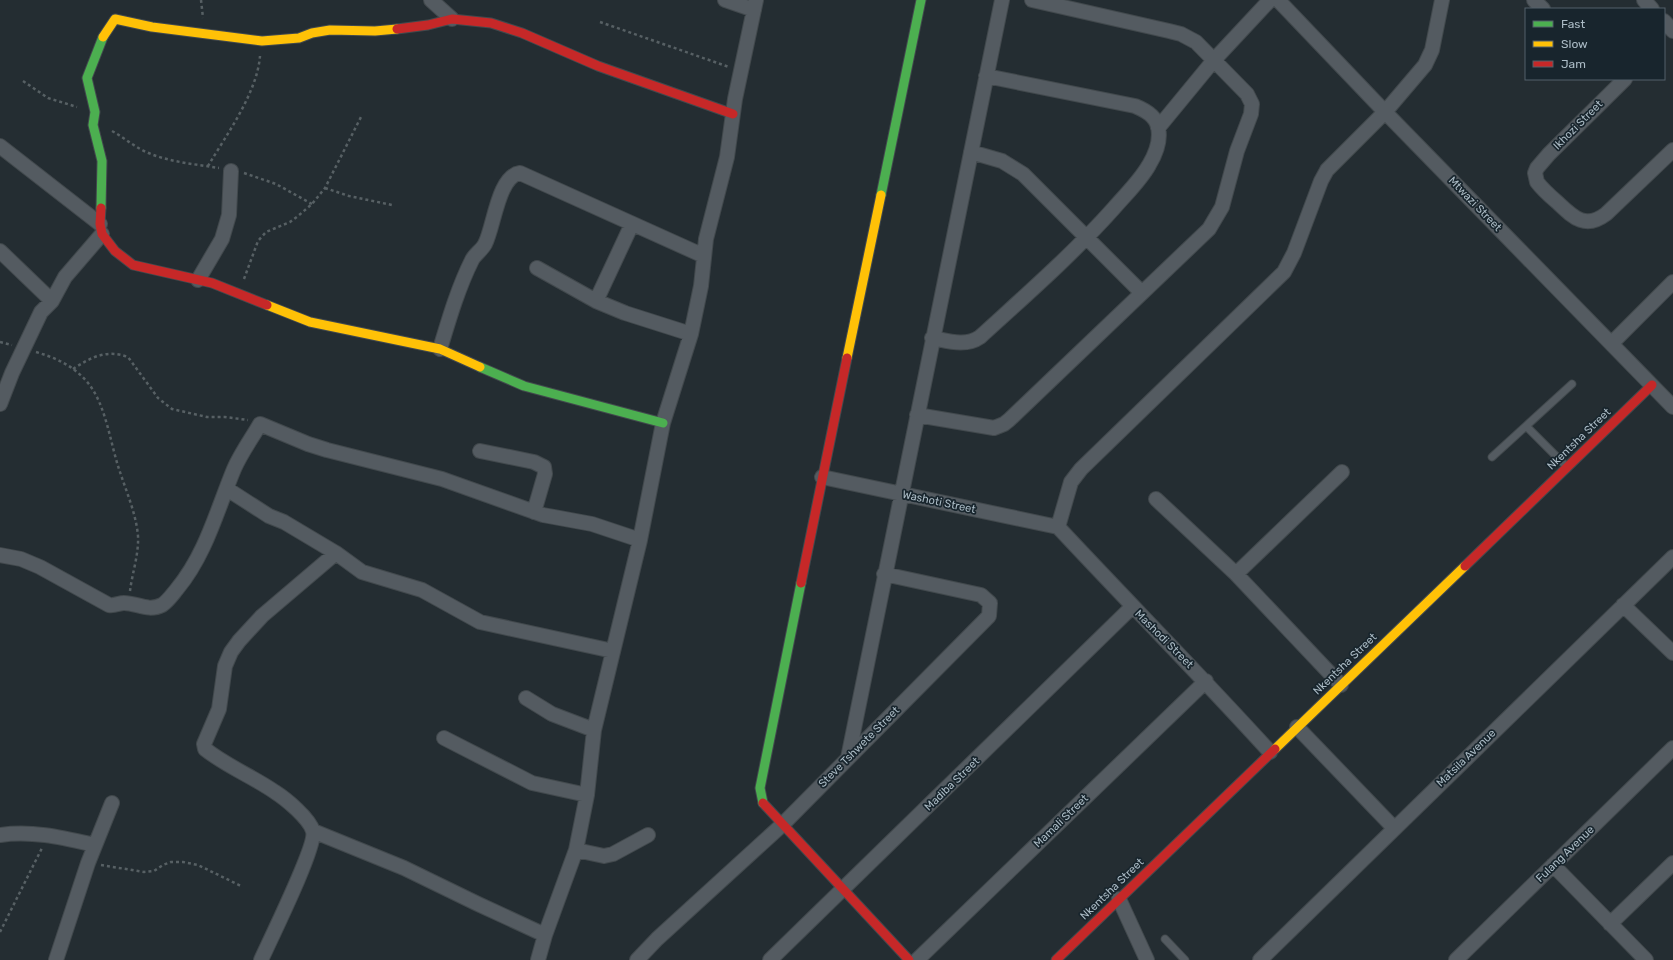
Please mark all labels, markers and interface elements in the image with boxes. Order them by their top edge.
legend [1525,8,1665,80]
text: Fast [1561,17,1585,31]
text: Slow [1561,37,1588,51]
text: Jam [1561,57,1586,71]
street label: Ikhozi Street [1551,97,1606,152]
street label: Mtwazi Street [1446,174,1505,234]
street label: Nkentsha Street [1545,405,1614,472]
street label: Washoti Street [901,488,978,516]
street label: Mashodi Street [1132,607,1196,671]
street label: Nkentsha Street [1311,630,1380,697]
street label: Steve Tshwete Street [816,703,903,790]
street label: Matsila Avenue [1434,727,1498,789]
street label: Madiba Street [922,754,983,813]
street label: Mamali Street [1031,791,1091,850]
street label: Fulang Avenue [1533,823,1597,885]
street label: Nkentsha Street [1078,855,1147,922]

